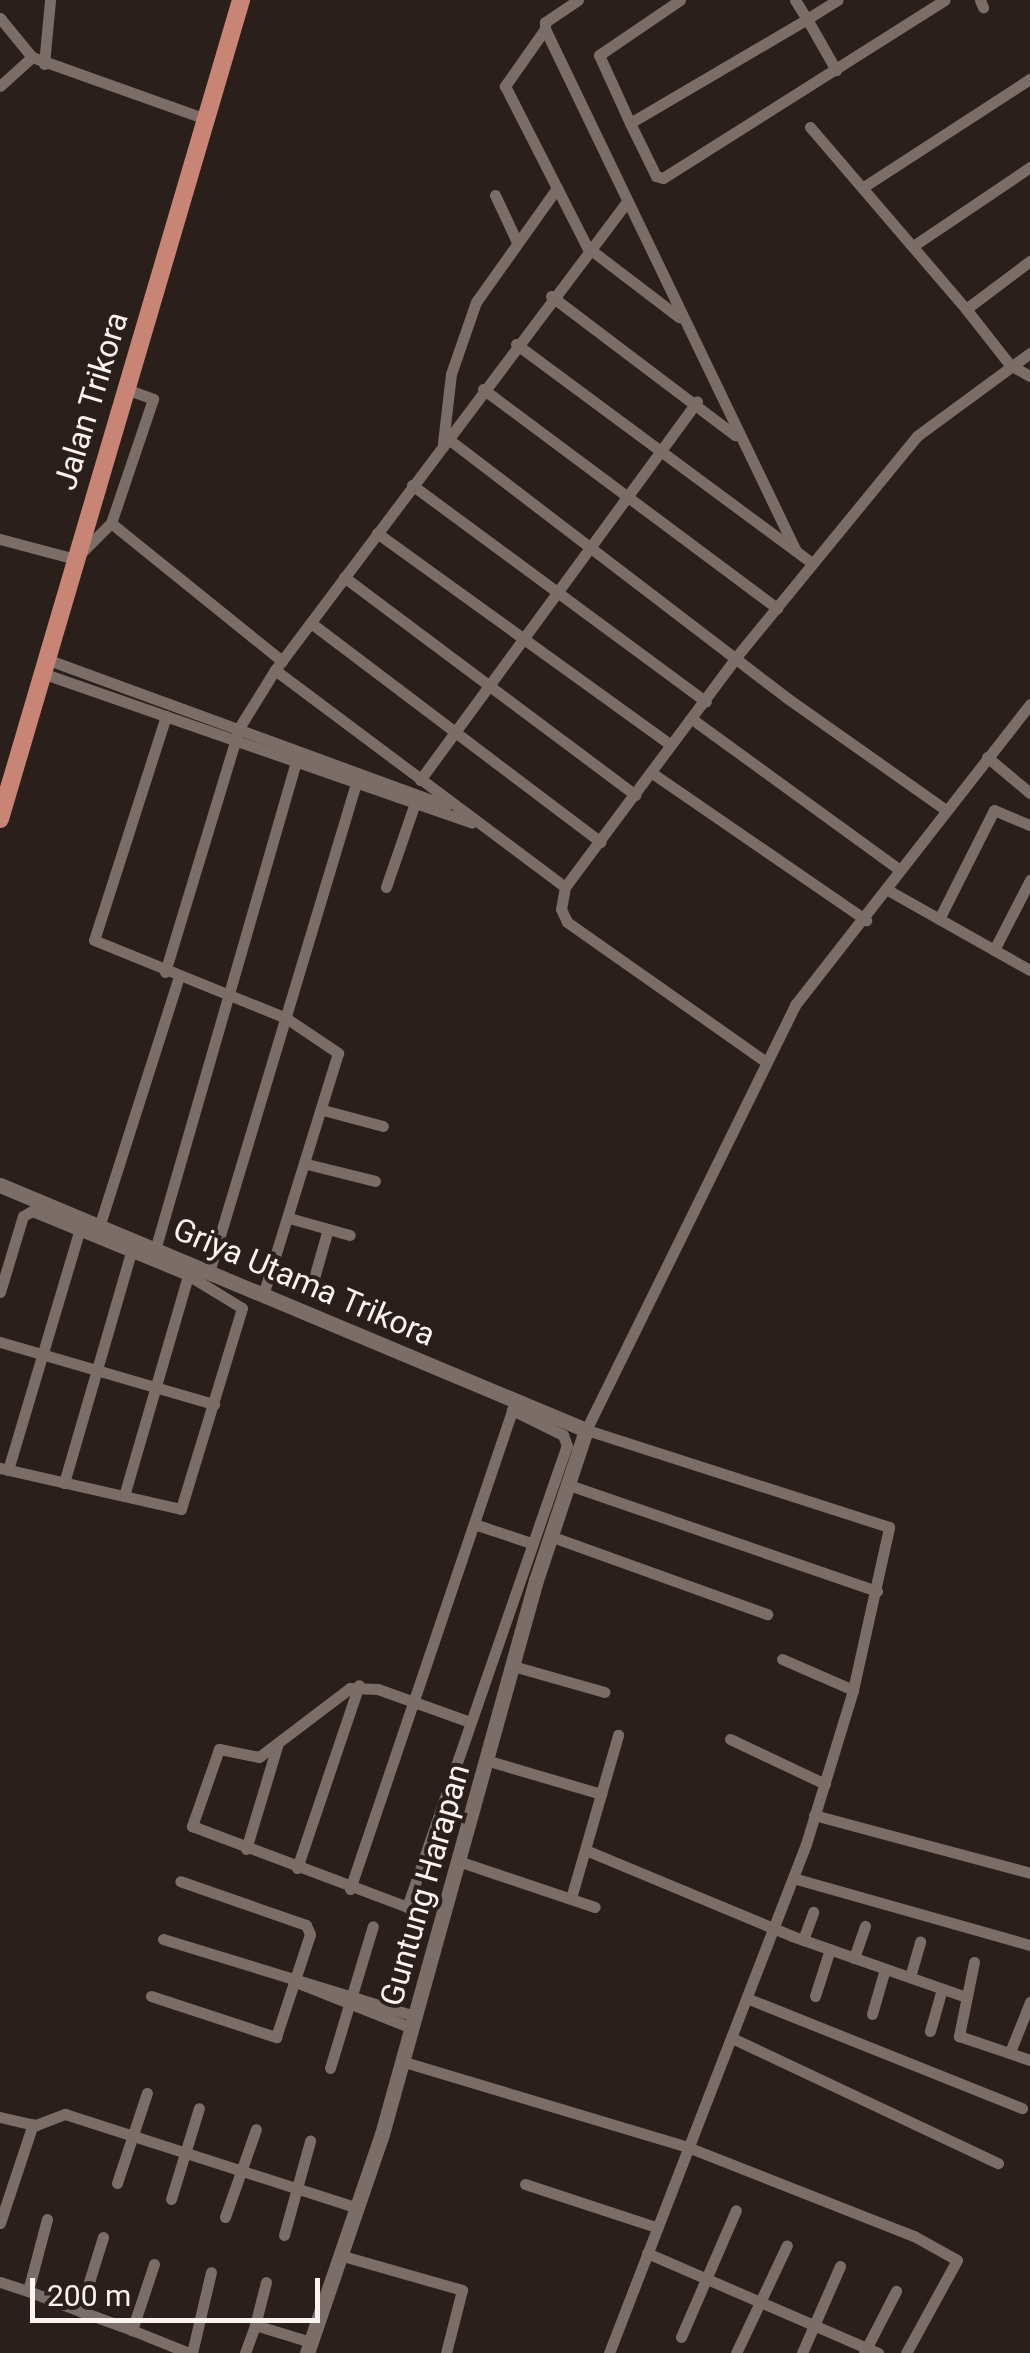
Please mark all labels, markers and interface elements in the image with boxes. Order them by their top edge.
street label: Jalan Trikora [46,307,136,495]
street label: Griya Utama Trikora [167,1209,441,1355]
street label: Guntung Harapan [372,1760,478,2010]
scale bar [35,2258,325,2320]
text: 200 m [47,2278,131,2313]

